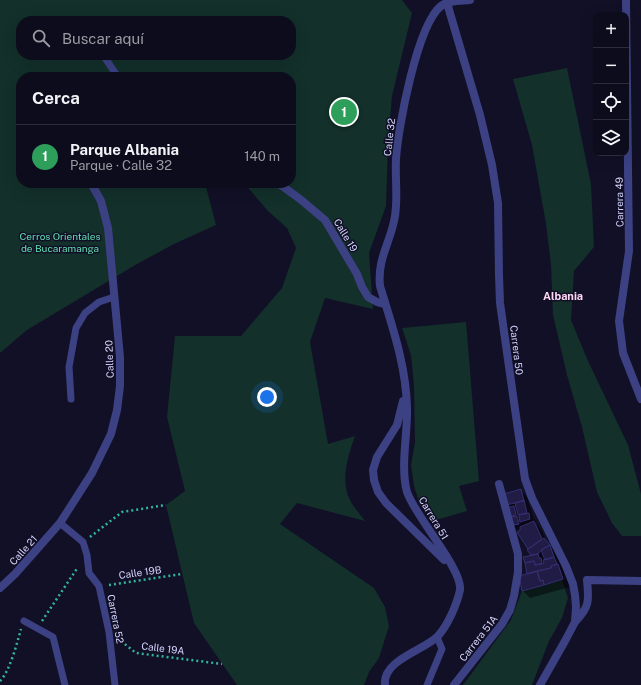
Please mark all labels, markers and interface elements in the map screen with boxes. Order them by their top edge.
map controls [593,12,629,156]
button: + [593,12,629,48]
search box [16,16,296,60]
icon: search [30,27,52,49]
text: Buscar aquí [62,30,144,47]
button: − [593,48,629,84]
button: locate [593,84,629,120]
text: Cerca [32,88,80,108]
pin: 1 [331,97,357,127]
street label: Calle 32 [381,117,397,157]
button: layers [593,120,629,156]
text: Parque Albania [70,141,179,158]
text: 1 [42,149,48,164]
text: 140 m [244,149,280,164]
text: Parque · Calle 32 [70,158,172,173]
street label: Carrera 49 [613,177,625,227]
street label: Calle 19 [331,216,361,254]
park label: Cerros Orientales de Bucaramanga [19,230,101,254]
district label: Albania [543,290,583,302]
street label: Carrera 50 [508,324,526,376]
street label: Calle 20 [102,340,116,378]
your location [257,387,277,407]
street label: Carrera 51 [417,494,451,542]
street label: Calle 21 [6,533,40,567]
street label: Calle 19B [118,563,162,581]
street label: Carrera 52 [105,593,127,645]
street label: Carrera 51A [456,613,500,663]
street label: Calle 19A [141,639,185,657]

